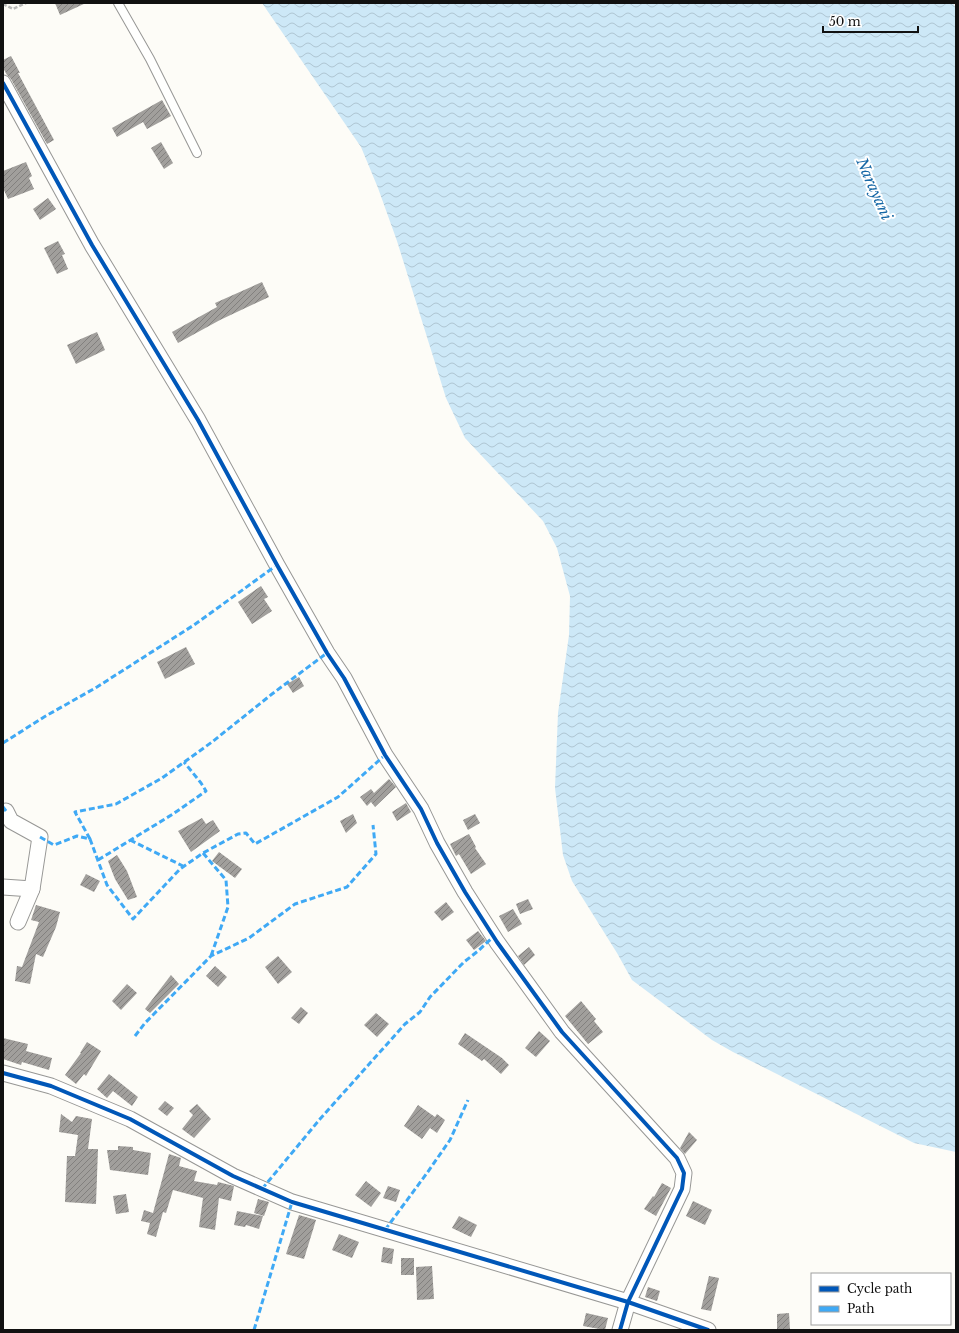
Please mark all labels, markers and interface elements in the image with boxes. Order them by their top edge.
scale bar [823,8,918,34]
text: 50 m [829,14,861,29]
water label: Narayani [852,154,897,224]
legend [811,1273,951,1325]
text: Cycle path [847,1281,912,1296]
text: Path [847,1301,875,1316]

